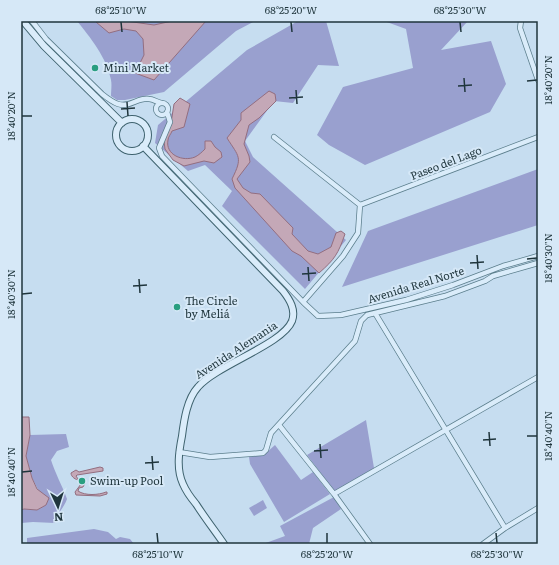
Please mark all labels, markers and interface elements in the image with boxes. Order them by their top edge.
text: 68°25'10"W [95,2,147,17]
text: 68°25'20"W [265,2,317,17]
text: 68°25'30"W [434,2,486,17]
text: 18°40'20"N [540,55,555,105]
place label: Mini Market [103,59,169,75]
marker: Mini Market [90,63,100,73]
text: 18°40'20"N [3,91,18,141]
street label: Paseo del Lago [408,141,484,183]
text: 18°40'30"N [540,233,555,283]
street label: Avenida Real Norte [365,262,466,306]
text: 18°40'30"N [3,269,18,319]
place label: The Circle by Meliá [185,292,238,321]
marker: The Circle by Meliá [172,302,182,312]
street label: Avenida Alemania [191,316,280,382]
text: 18°40'40"N [540,411,555,461]
text: 18°40'40"N [3,447,18,497]
place label: Swim-up Pool [90,472,163,488]
marker: Swim-up Pool [77,476,87,486]
north arrow [38,487,78,527]
text: N [54,510,64,526]
text: 68°25'10"W [132,546,184,561]
text: 68°25'20"W [301,546,353,561]
text: 68°25'30"W [471,546,523,561]

